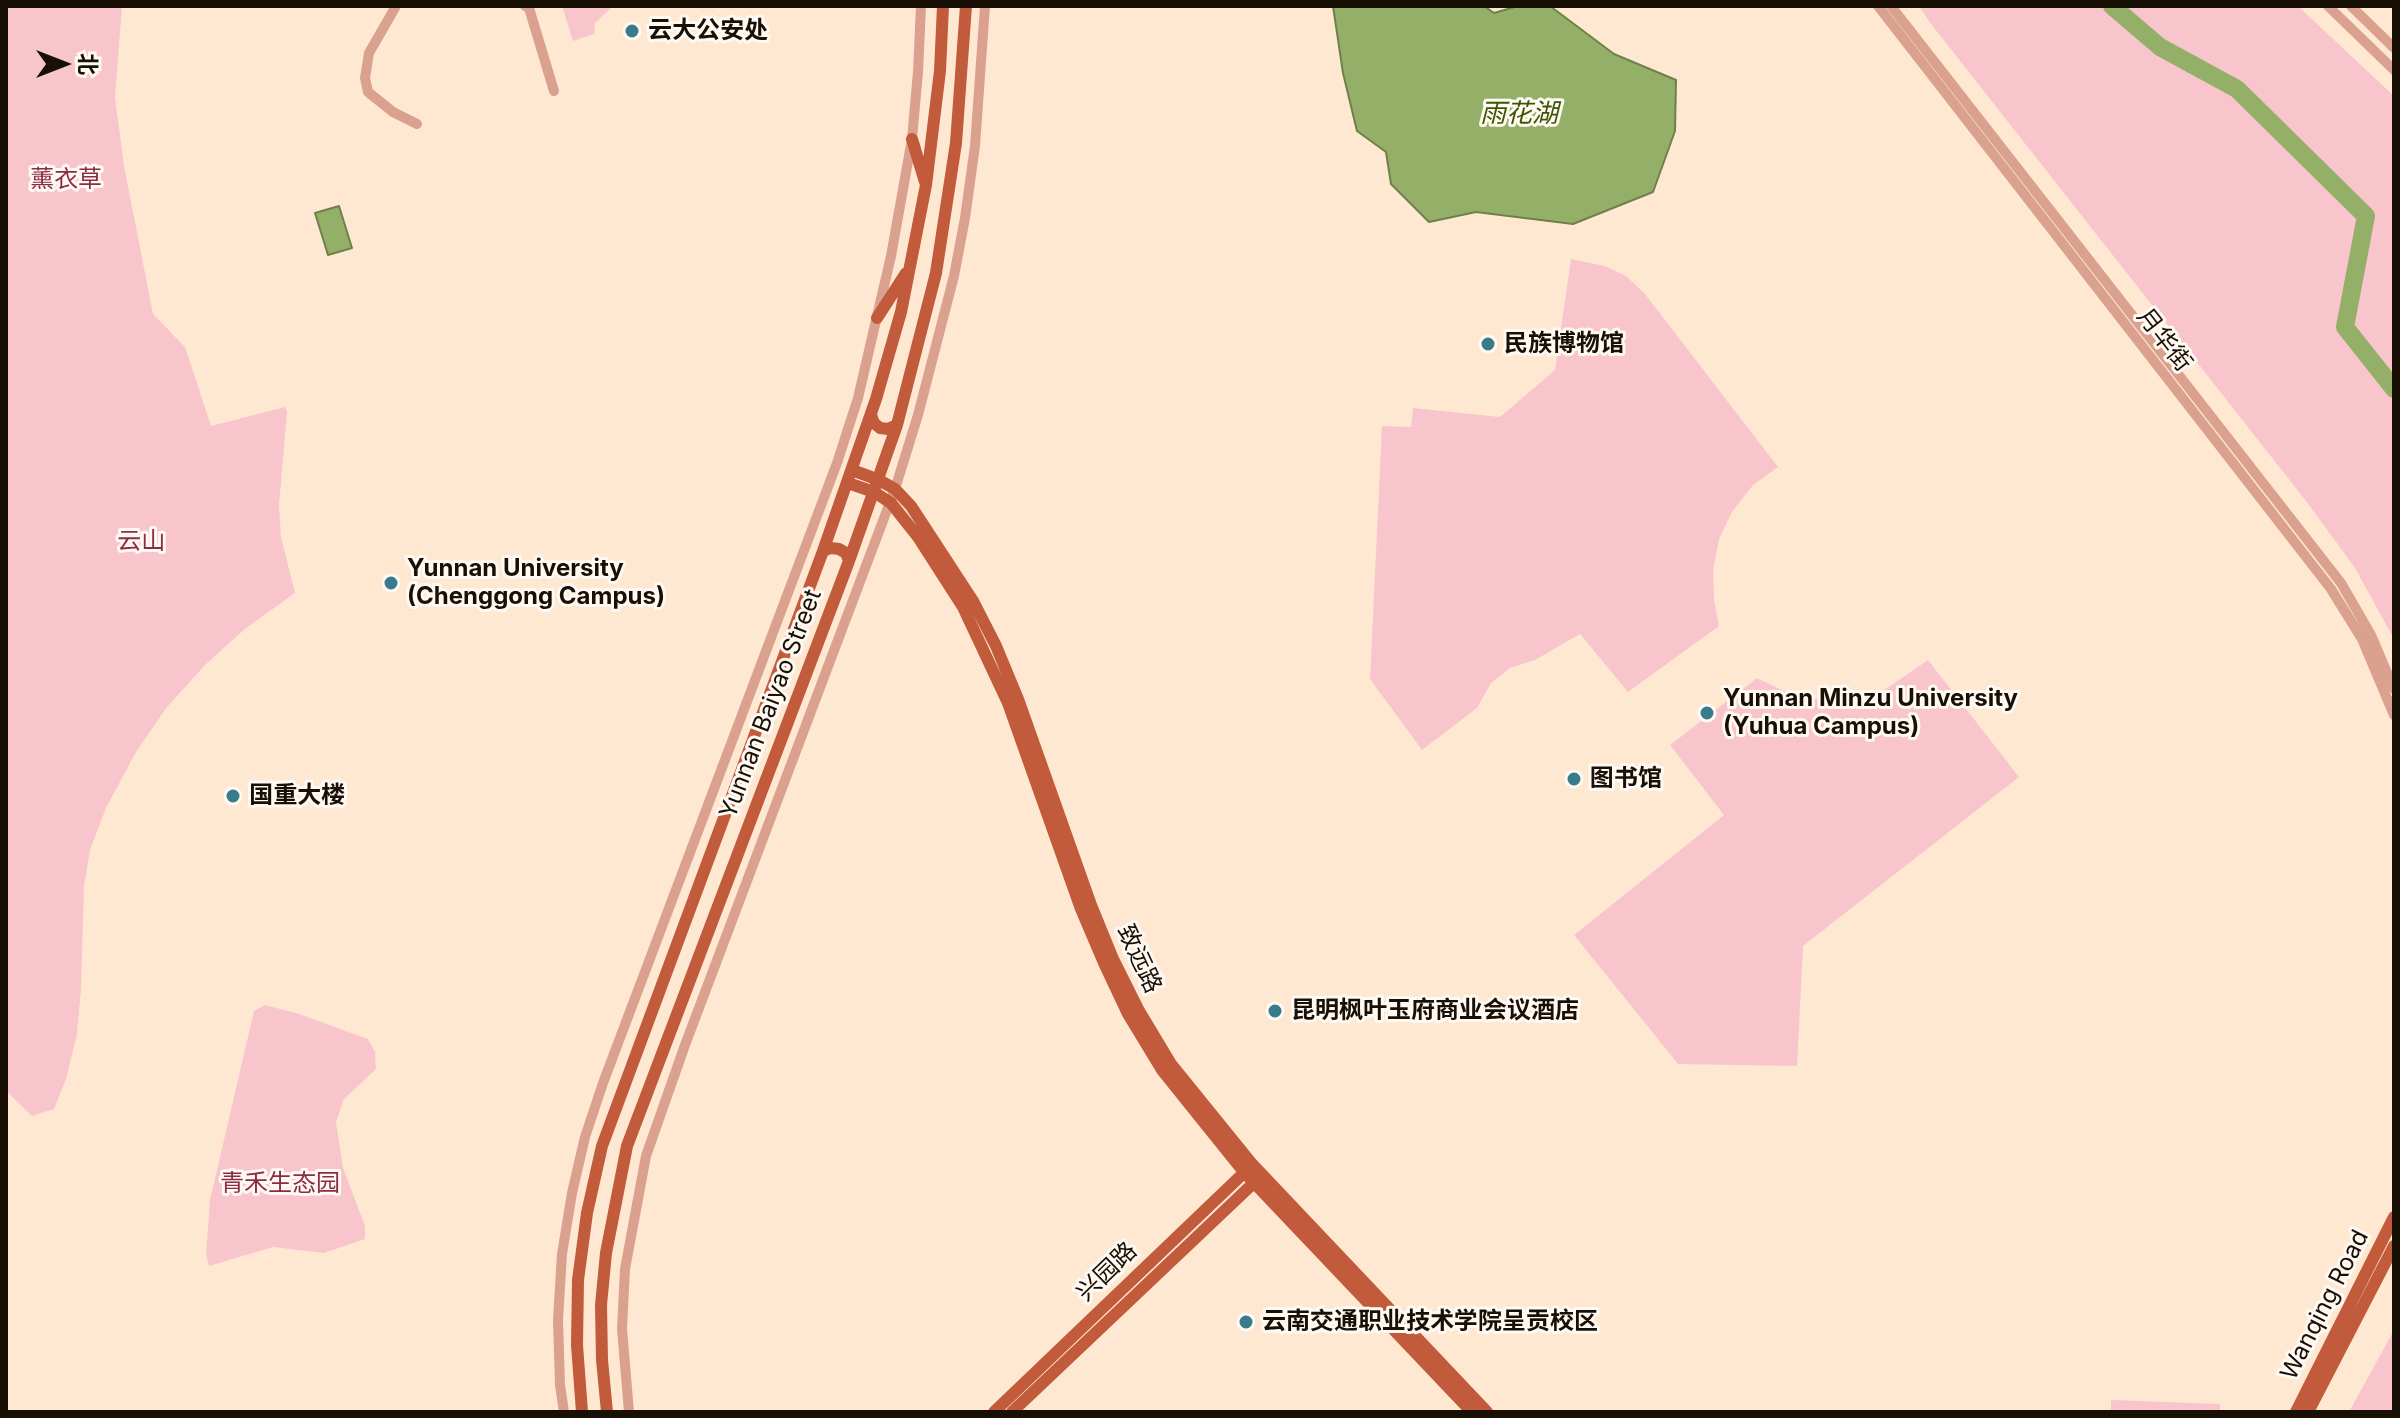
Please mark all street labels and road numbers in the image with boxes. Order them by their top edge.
street label: 月华街 [2130,303,2198,377]
street label: Yunnan Baiyao Street [714,585,828,823]
street label: 致远路 [1111,920,1167,998]
street label: Wanqing Road [2275,1225,2375,1385]
street label: 兴园路 [1071,1237,1143,1307]

